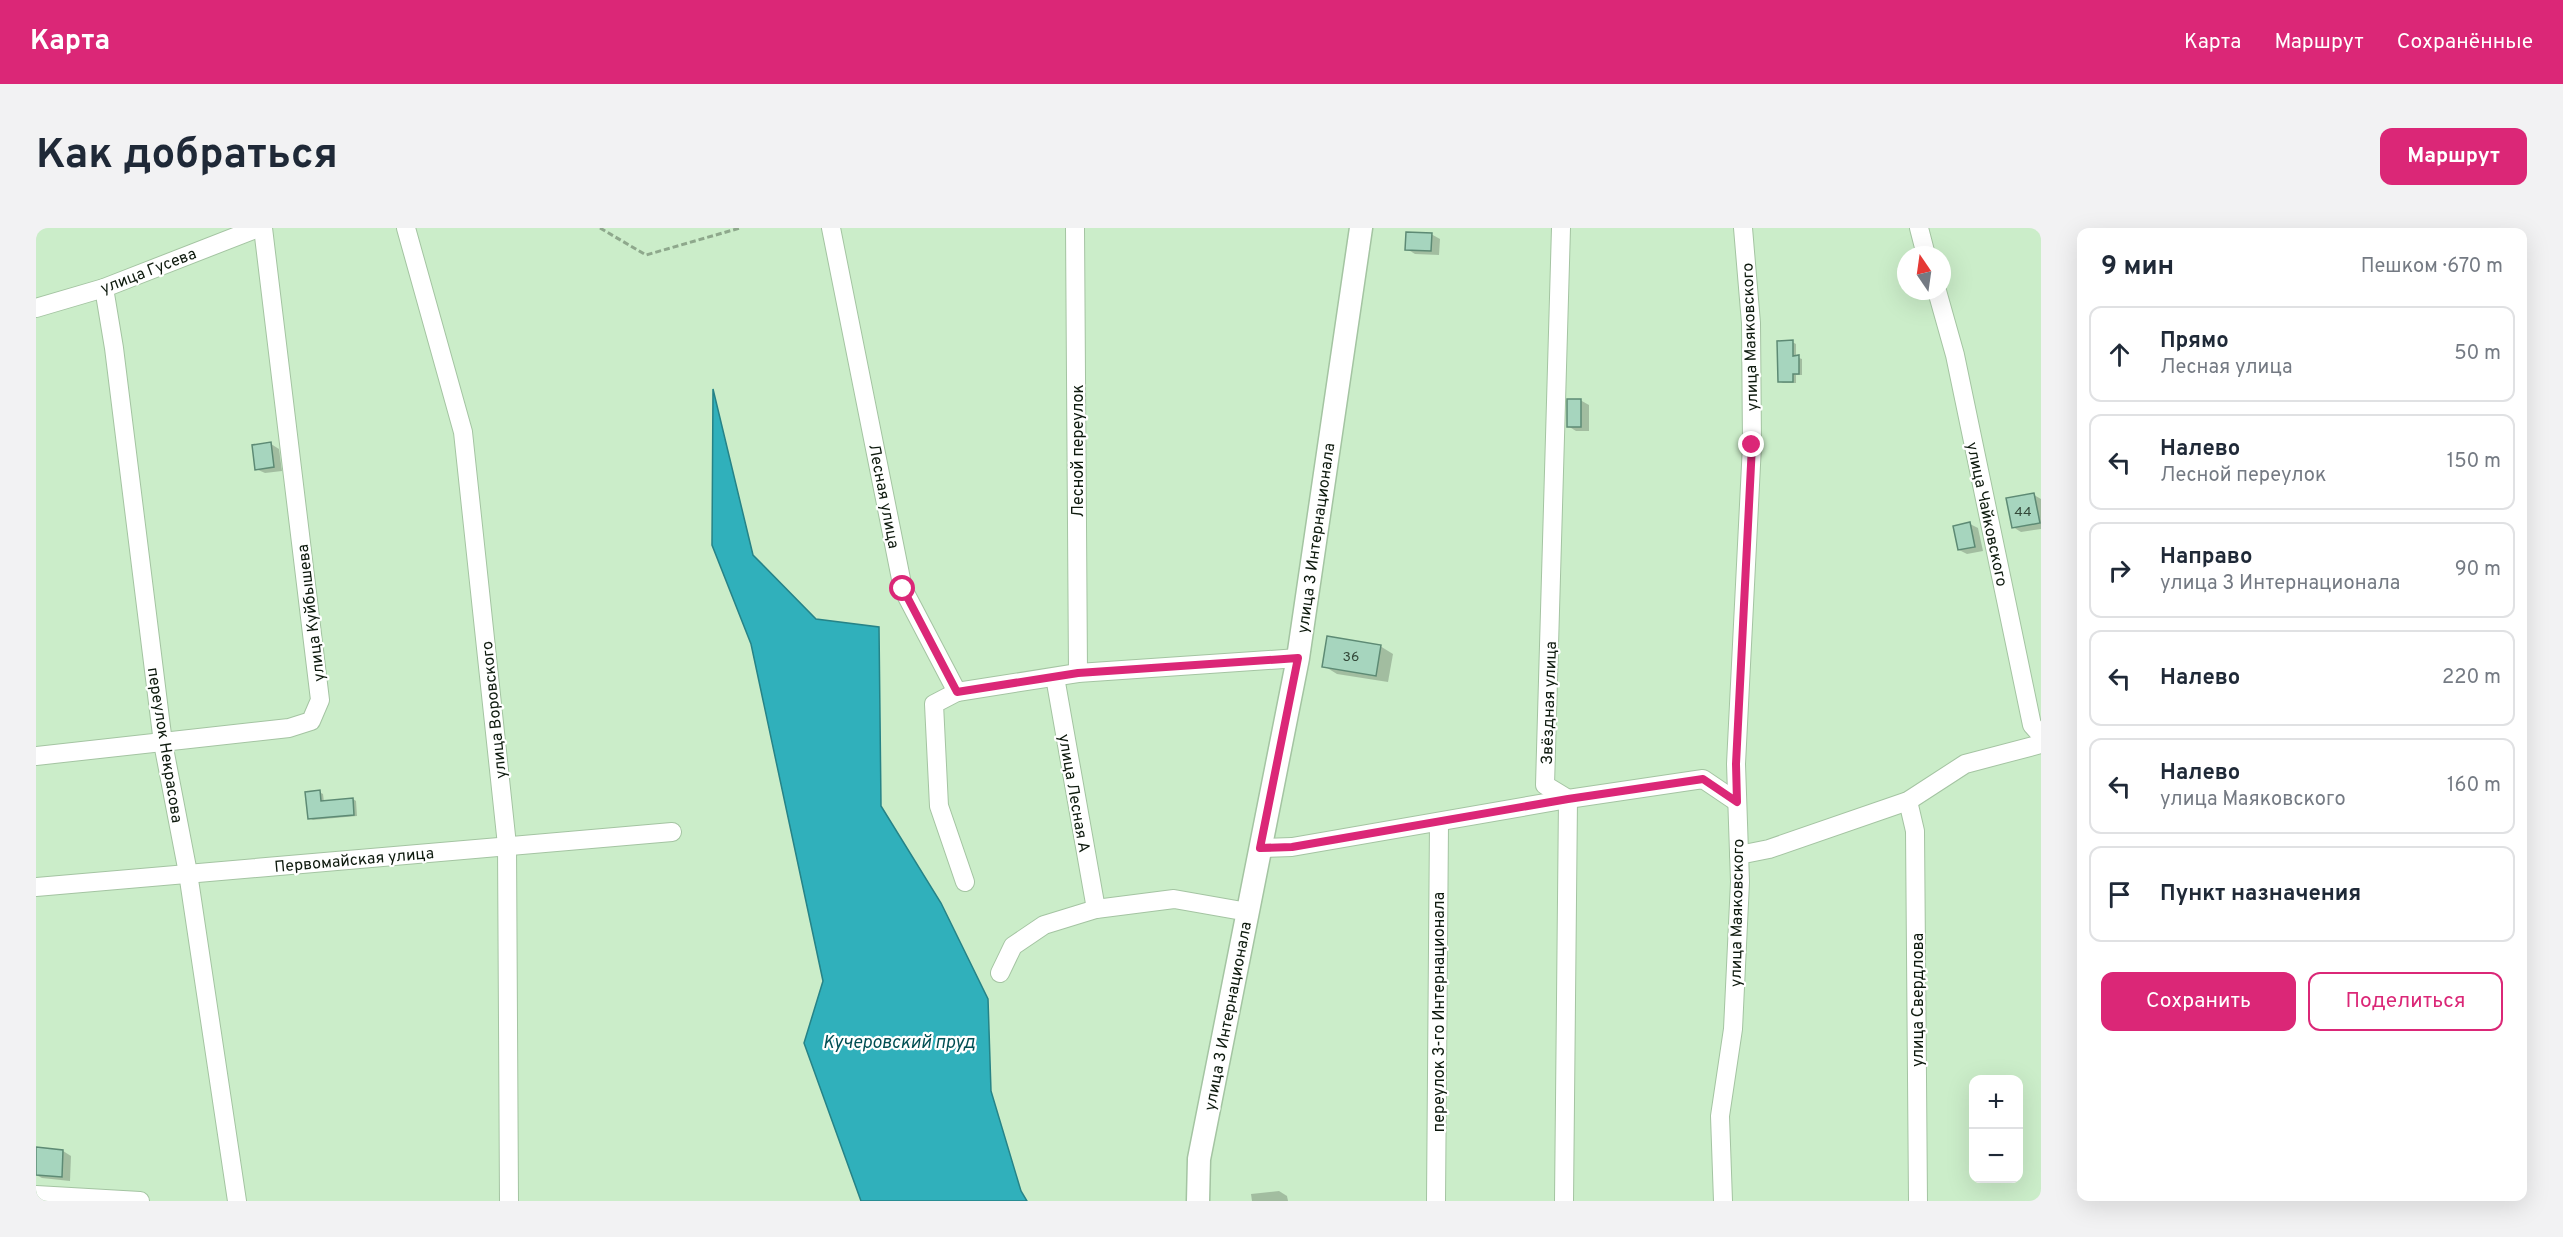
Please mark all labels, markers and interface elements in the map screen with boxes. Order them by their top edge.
text: Карта [30,24,110,60]
text: Карта [2184,29,2241,56]
text: Маршрут [2274,29,2364,56]
text: Сохранённые [2397,29,2533,56]
button: Маршрут [2380,128,2527,185]
text: Как добраться [36,130,338,183]
street label: улица Гусева [98,244,199,299]
north arrow [1897,246,1951,300]
text: 9 мин [2101,251,2174,284]
text: Пешком · 670 m [2361,254,2503,280]
street label: улица Маяковского [1738,262,1764,411]
text: Прямо [2160,328,2229,355]
icon: ahead [2103,338,2136,371]
text: 50 m [2454,341,2501,367]
text: Лесная улица [2160,355,2293,381]
street label: Лесной переулок [1069,384,1089,518]
route end [1738,431,1764,457]
text: Налево [2160,436,2240,463]
street label: улица Чайковского [1961,440,2011,588]
street label: Лесная улица [863,442,903,550]
street label: улица 3 Интернационала [1294,442,1340,635]
icon: left [2103,446,2136,479]
text: 150 m [2447,449,2501,475]
text: Лесной переулок [2160,463,2326,489]
house number: 44 [2014,504,2032,521]
street label: улица Куйбышева [294,543,330,683]
text: Направо [2160,544,2252,571]
icon: right [2103,554,2136,587]
text: 90 m [2455,557,2501,583]
text: улица 3 Интернационала [2160,571,2400,597]
route start [889,575,915,601]
street label: улица Воровского [478,640,512,780]
street label: Звёздная улица [1538,641,1562,765]
house number: 36 [1343,649,1359,666]
icon: left [2103,662,2136,695]
text: Налево [2160,665,2240,692]
text: 220 m [2442,665,2501,691]
street label: переулок Некрасова [142,666,186,825]
street label: улица Лесная А [1053,733,1093,854]
text: Налево [2160,760,2240,787]
icon: left [2103,770,2136,803]
text: 160 m [2447,773,2501,799]
text: улица Маяковского [2160,787,2346,813]
street label: улица Маяковского [1727,839,1749,987]
street label: Первомайская улица [274,844,435,878]
icon: arrive [2103,878,2136,911]
text: Пункт назначения [2160,881,2361,908]
street label: переулок 3-го Интернационала [1430,892,1450,1132]
street label: улица 3 Интернационала [1201,920,1257,1113]
street label: улица Свердлова [1909,933,1929,1067]
button: Сохранить [2101,972,2296,1031]
button: Поделиться [2308,972,2503,1031]
water label: Кучеровский пруд [823,1032,976,1055]
map controls [1969,1075,2023,1183]
button: + [1969,1075,2023,1129]
button: − [1969,1129,2023,1183]

